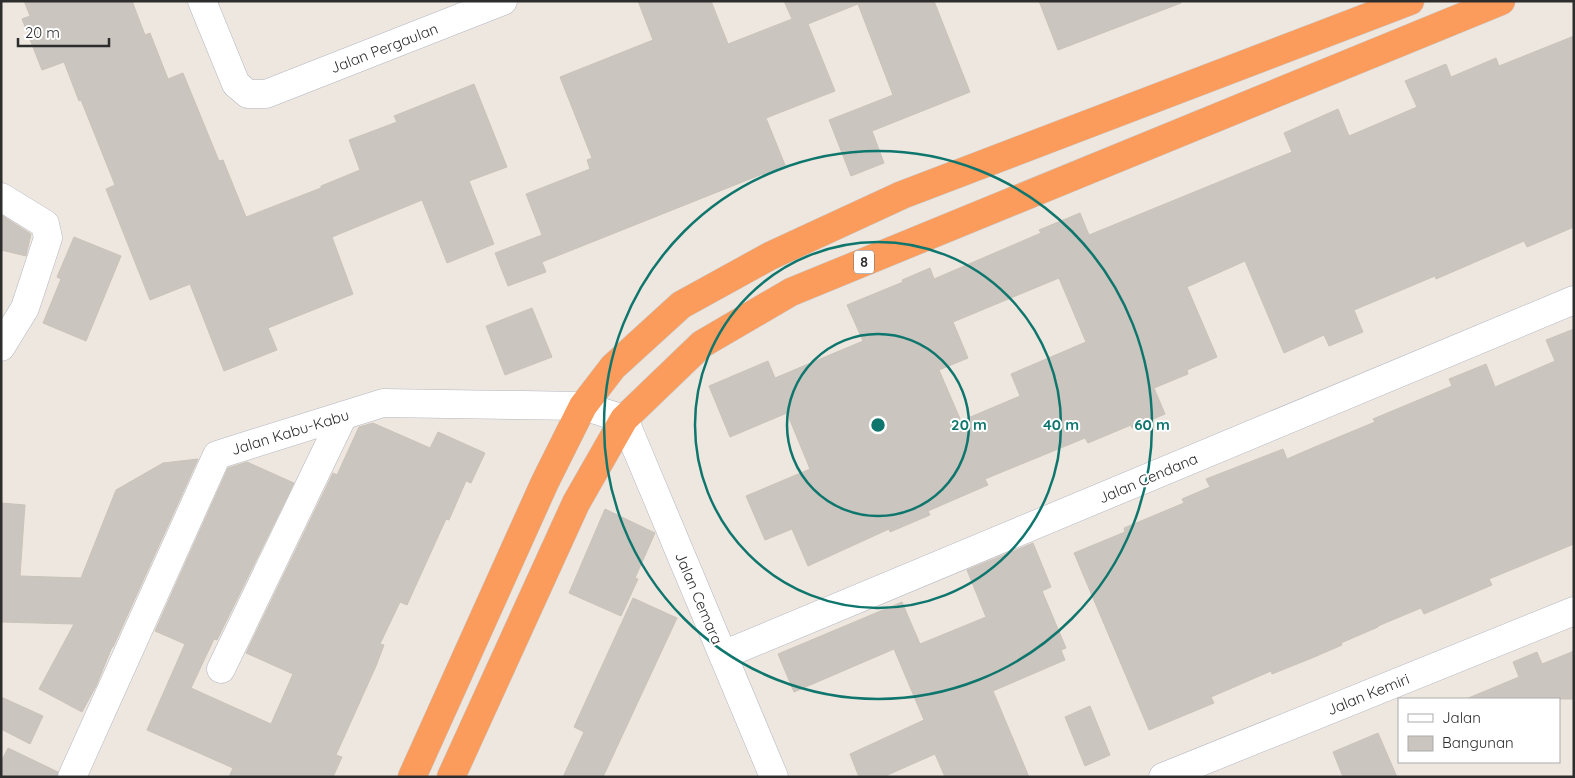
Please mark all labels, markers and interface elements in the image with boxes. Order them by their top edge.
scale bar [18,15,109,47]
street label: Jalan Pergaulan [327,19,441,77]
text: 20 m [25,23,60,42]
road number: 8 [854,250,874,274]
street label: Jalan Kabu-Kabu [229,405,351,459]
text: 20 m [951,415,987,434]
text: 40 m [1043,415,1079,434]
text: 60 m [1134,415,1170,434]
centre of rings [869,416,887,434]
street label: Jalan Cendana [1096,449,1200,507]
street label: Jalan Cemara [671,549,727,647]
street label: Jalan Kemiri [1324,669,1412,719]
legend [1398,698,1560,763]
text: Jalan [1442,708,1481,727]
text: Bangunan [1442,733,1514,752]

